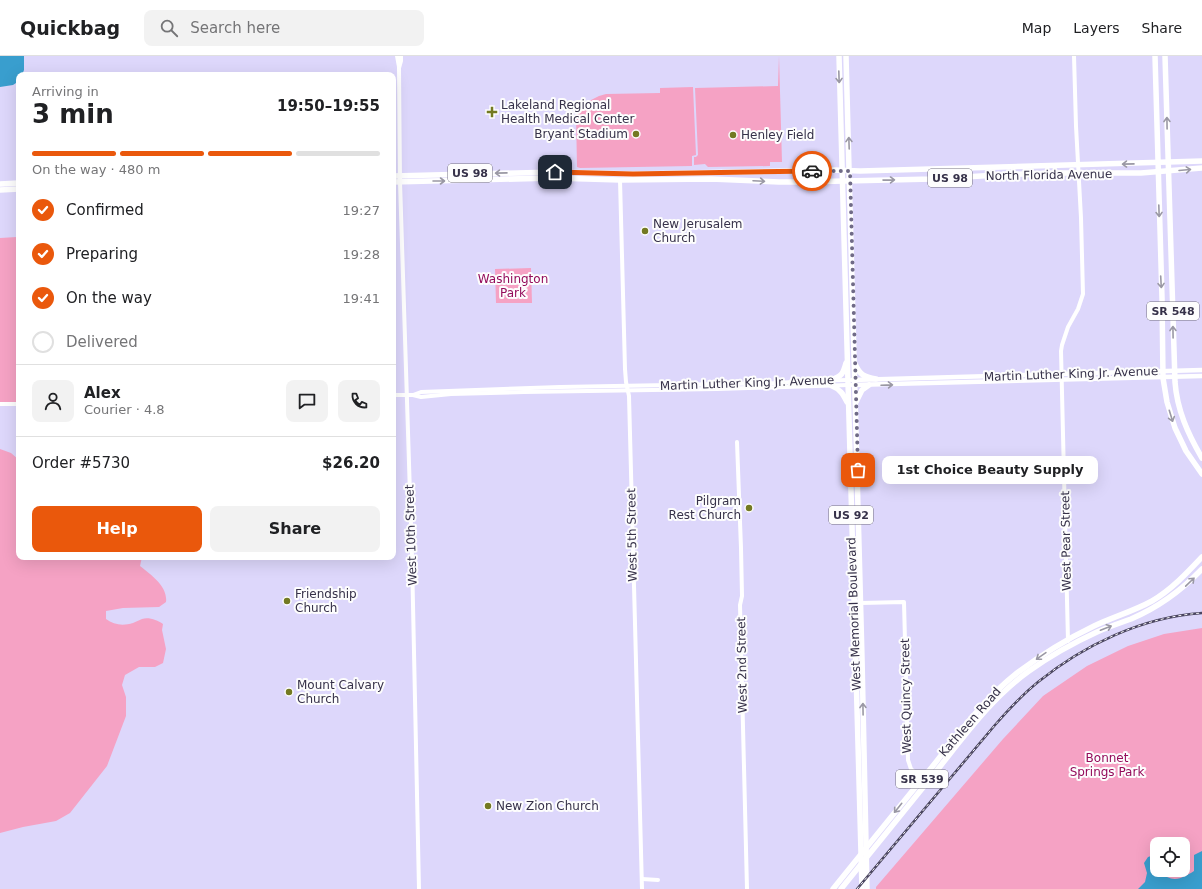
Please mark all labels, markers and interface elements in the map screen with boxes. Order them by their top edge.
search box [144,10,424,46]
text: Quickbag [20,17,120,39]
icon: search [158,17,180,39]
text: Search here [190,19,280,37]
text: Map [1022,20,1051,36]
text: Layers [1073,20,1120,36]
text: Share [1142,20,1182,36]
one-way arrow [836,70,843,83]
text: Arriving in [32,84,99,99]
text: 19:50–19:55 [277,97,380,115]
place label: Lakeland Regional Health Medical Center [501,98,634,126]
text: 3 min [32,99,114,129]
marker: Lakeland Regional Health Medical Center [486,106,498,118]
one-way arrow [1163,117,1171,130]
place label: Bryant Stadium [534,127,628,141]
place label: Henley Field [741,128,814,142]
marker: Bryant Stadium [631,129,641,139]
marker: Henley Field [728,130,738,140]
one-way arrow [845,137,853,150]
courier [792,151,832,191]
pin [538,155,572,189]
icon: car [801,160,823,182]
one-way arrow [1122,160,1135,167]
icon: home [544,161,566,183]
text: On the way · 480 m [32,162,160,177]
road number: US 98 [448,164,492,182]
one-way arrow [1178,166,1191,173]
street label: North Florida Avenue [986,167,1112,183]
one-way arrow [495,169,508,177]
road number: US 98 [928,169,972,187]
one-way arrow [882,176,895,184]
one-way arrow [432,177,445,185]
one-way arrow [752,178,765,185]
icon: check [32,199,54,221]
text: Confirmed [66,201,144,219]
text: 19:27 [343,203,380,218]
one-way arrow [1155,204,1163,217]
place label: New Jerusalem Church [653,217,742,245]
marker: New Jerusalem Church [640,226,650,236]
icon: check [32,243,54,265]
text: Preparing [66,245,138,263]
text: 19:28 [343,247,380,262]
park label: Washington Park [478,272,548,300]
one-way arrow [1158,275,1165,288]
icon: check [32,287,54,309]
text: On the way [66,289,152,307]
text: 19:41 [343,291,380,306]
road number: SR 548 [1147,302,1199,320]
one-way arrow [1169,326,1177,339]
text: Delivered [66,333,138,351]
street label: Martin Luther King Jr. Avenue [984,364,1158,384]
street label: Martin Luther King Jr. Avenue [660,373,834,393]
button: person [32,380,74,422]
button: chat [286,380,328,422]
button: phone [338,380,380,422]
one-way arrow [880,381,893,389]
text: Alex [84,384,121,402]
text: Courier · 4.8 [84,402,165,417]
one-way arrow [1168,409,1175,422]
pin [841,453,875,487]
text: Order #5730 [32,454,130,472]
text: $26.20 [322,454,380,472]
callout: 1st Choice Beauty Supply [882,456,1098,484]
icon: bag [847,459,869,481]
text: 1st Choice Beauty Supply [897,462,1083,477]
street label: West 10th Street [402,484,420,586]
street label: West 5th Street [624,488,640,582]
street label: West Pear Street [1058,491,1074,591]
place label: Pilgram Rest Church [669,494,741,522]
marker: Pilgram Rest Church [744,503,754,513]
button: Help [32,506,202,552]
button: Share [210,506,380,552]
road number: US 92 [829,506,873,524]
street label: West Memorial Boulevard [844,537,864,691]
one-way arrow [1184,577,1195,586]
place label: Friendship Church [295,587,357,615]
marker: Friendship Church [282,596,292,606]
street label: West 2nd Street [734,616,750,713]
one-way arrow [1100,624,1112,632]
street label: West Quincy Street [898,638,914,754]
one-way arrow [1036,652,1047,660]
place label: Mount Calvary Church [297,678,384,706]
street label: Kathleen Road [936,685,1004,759]
marker: Mount Calvary Church [284,687,294,697]
one-way arrow [859,703,867,716]
park label: Bonnet Springs Park [1070,751,1144,779]
road number: SR 539 [896,770,948,788]
place label: New Zion Church [496,799,599,813]
marker: New Zion Church [483,801,493,811]
one-way arrow [894,803,903,814]
map controls [1150,837,1190,877]
button: locate [1150,837,1190,877]

